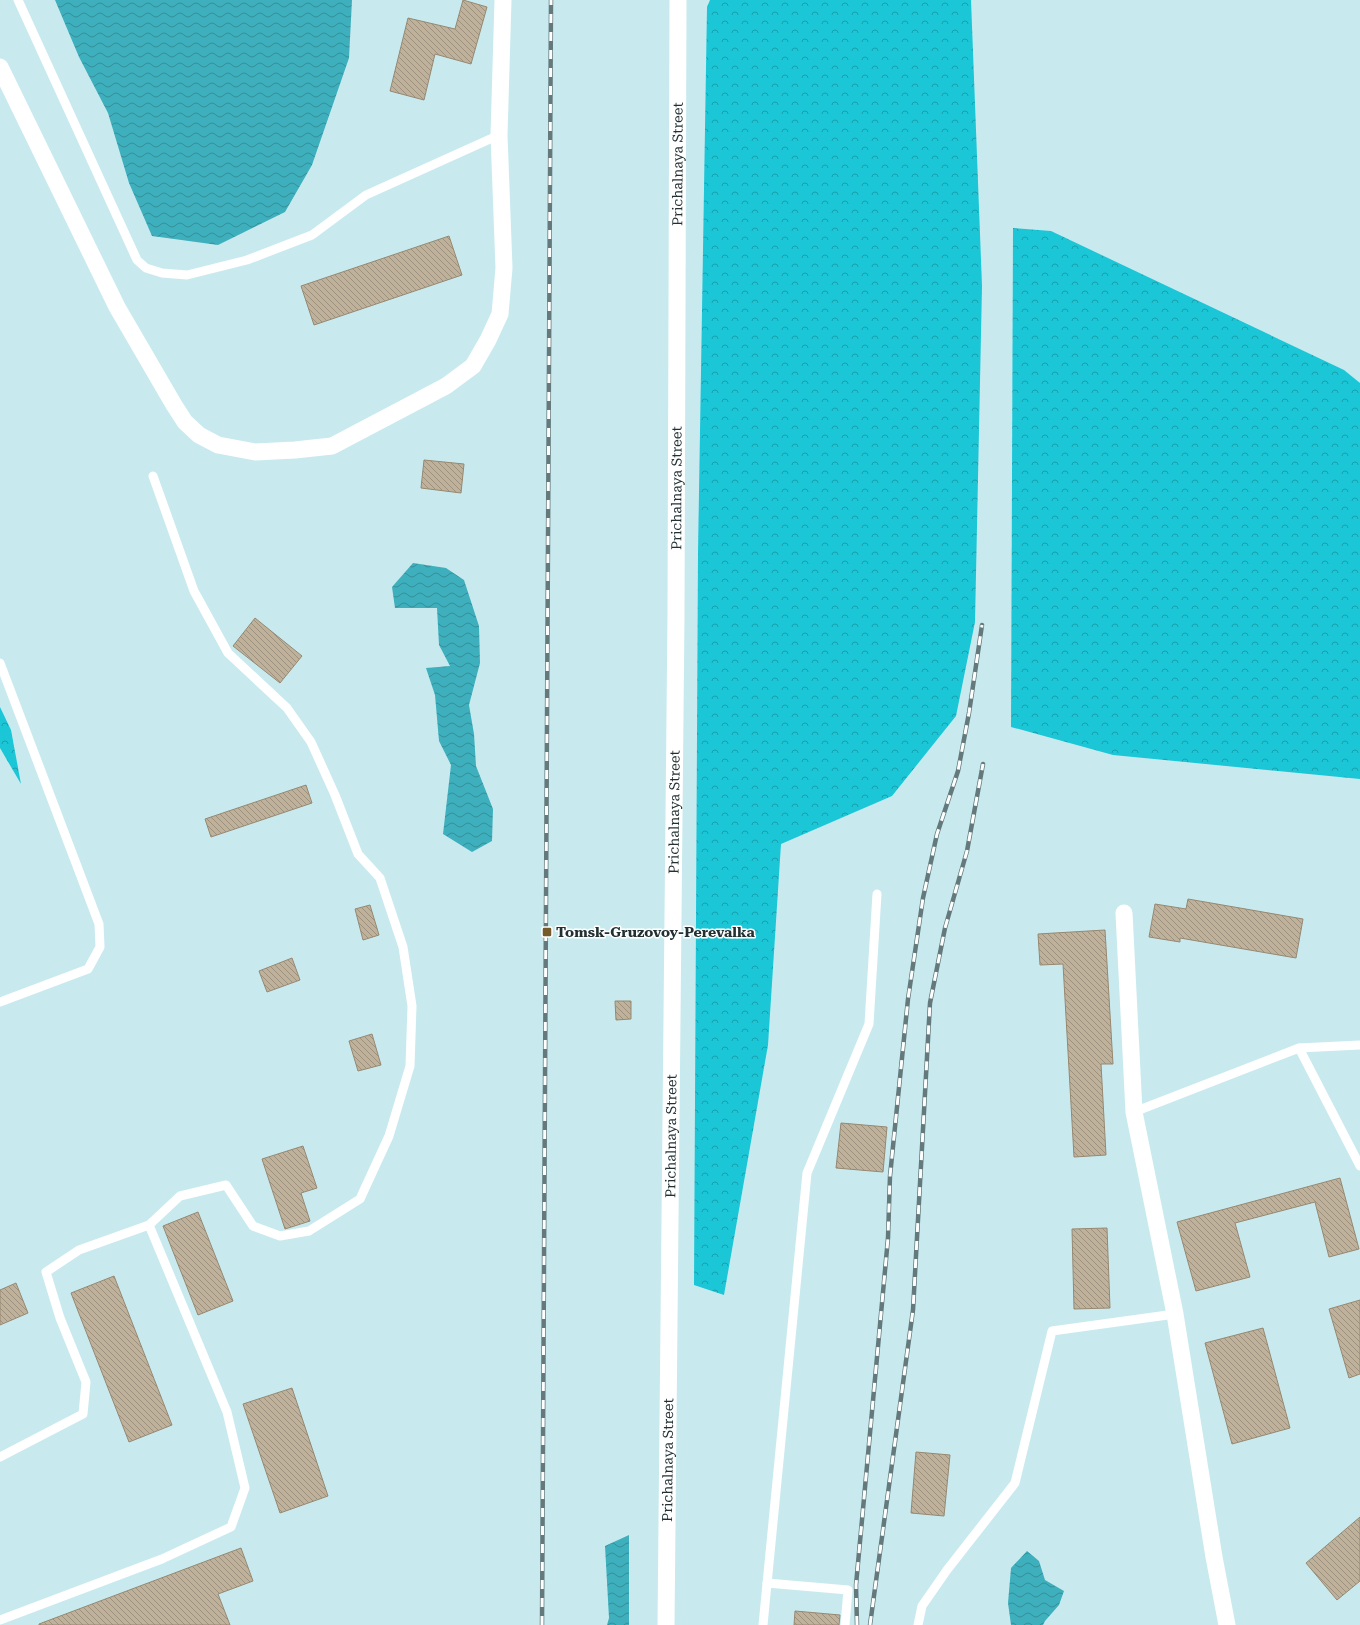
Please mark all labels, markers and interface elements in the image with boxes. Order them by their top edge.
street label: Prichalnaya Street [669,102,686,226]
street label: Prichalnaya Street [668,426,685,550]
street label: Prichalnaya Street [665,750,683,874]
place label: Tomsk-Gruzovoy-Perevalka [556,924,755,940]
marker: Tomsk-Gruzovoy-Perevalka [541,926,553,938]
street label: Prichalnaya Street [662,1074,679,1198]
street label: Prichalnaya Street [659,1398,676,1522]

